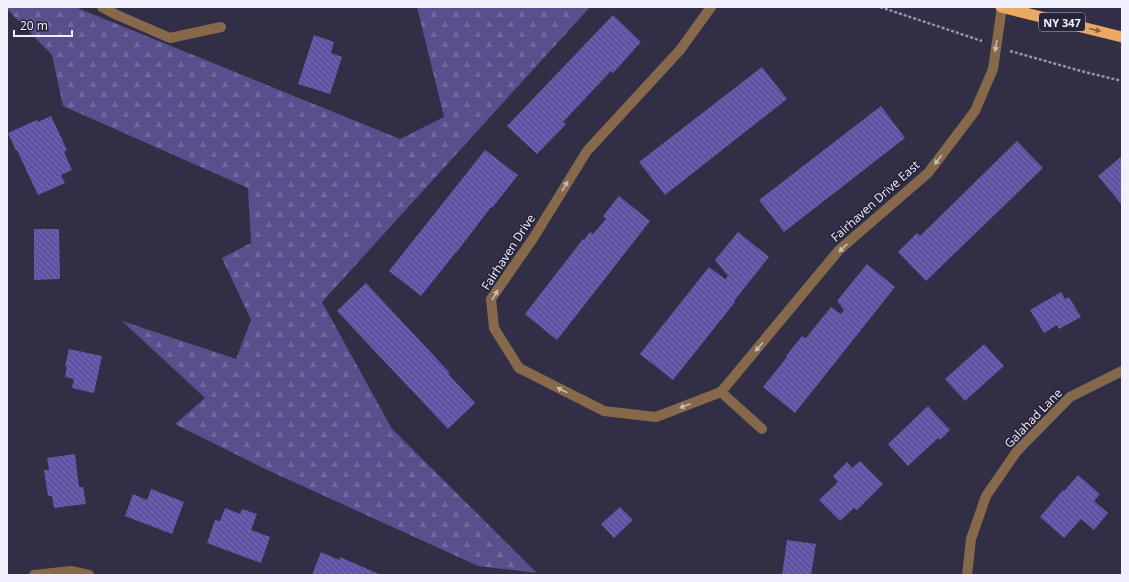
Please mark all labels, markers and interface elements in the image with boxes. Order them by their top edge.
scale bar [14,12,72,38]
road number: NY 347 [1039,13,1085,31]
text: 20 m [20,17,48,34]
one-way arrow [1089,27,1101,33]
one-way arrow [993,40,999,52]
one-way arrow [934,154,942,165]
street label: Fairhaven Drive East [827,157,923,245]
one-way arrow [562,180,569,192]
street label: Fairhaven Drive [477,211,539,293]
one-way arrow [837,243,848,252]
one-way arrow [492,289,498,301]
one-way arrow [754,341,763,352]
street label: Galahad Lane [1000,384,1066,451]
one-way arrow [556,387,568,393]
one-way arrow [678,403,690,409]

